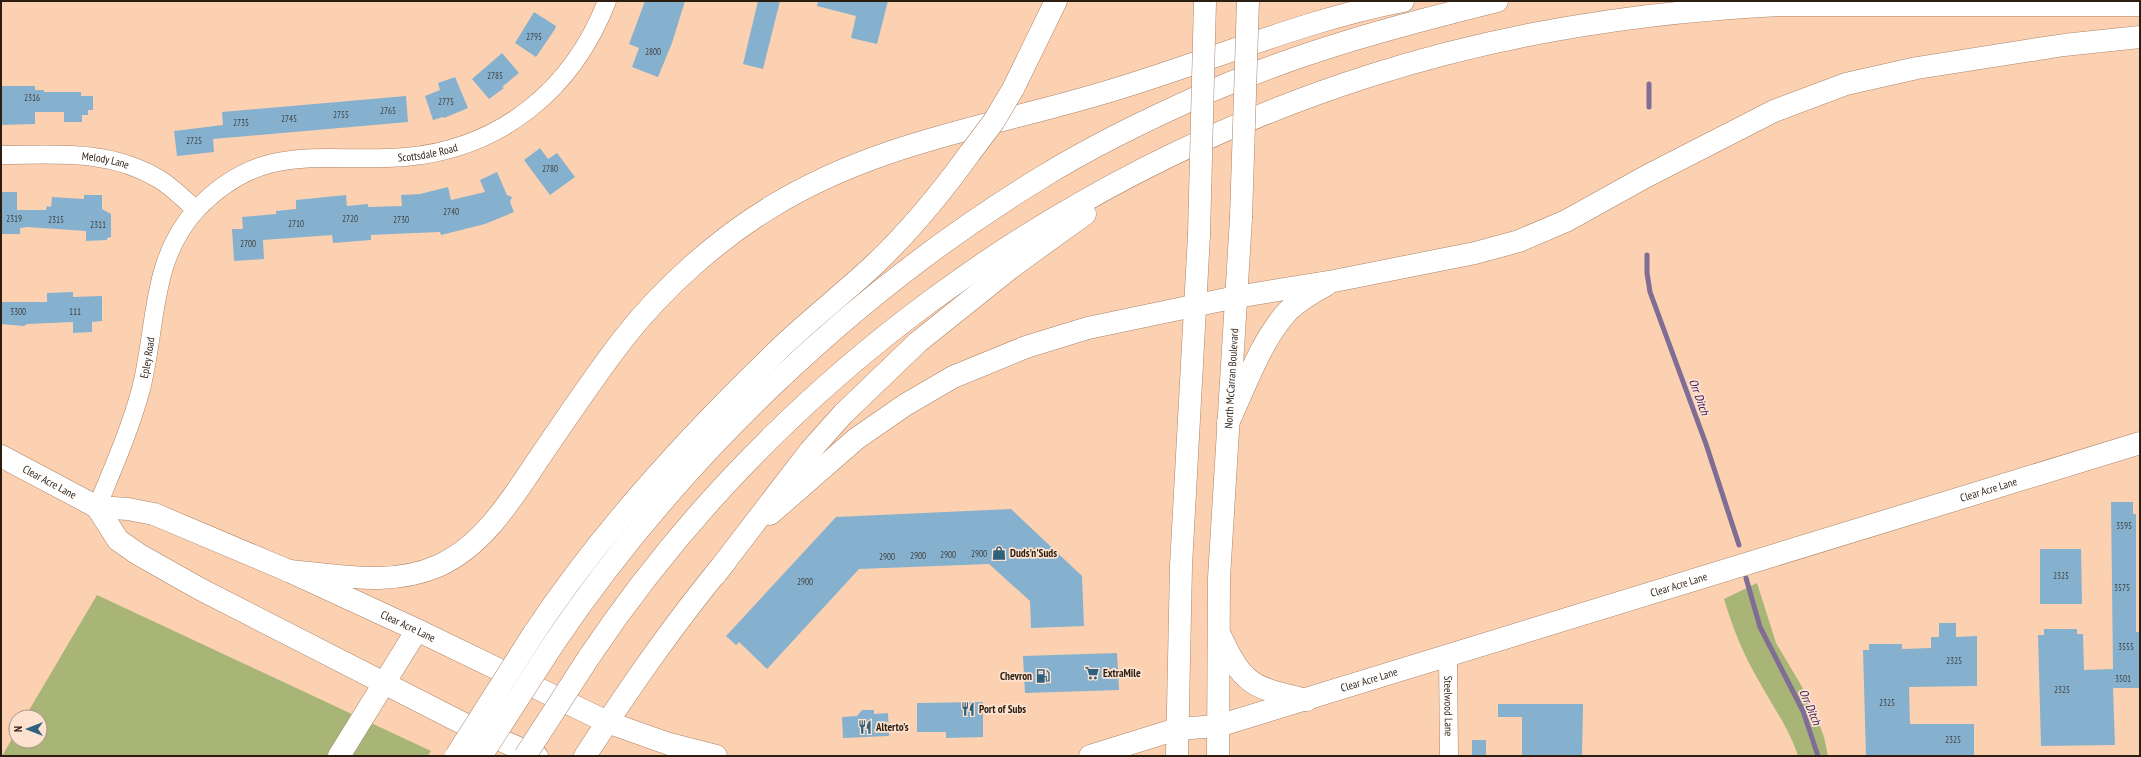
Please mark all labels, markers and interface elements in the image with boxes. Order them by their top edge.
house number: 2795 [526,31,542,42]
house number: 2800 [645,46,661,57]
house number: 2785 [487,70,503,81]
house number: 2316 [24,92,40,103]
house number: 2775 [438,96,454,107]
house number: 2765 [380,105,396,116]
house number: 2755 [333,109,349,120]
house number: 2745 [281,113,297,124]
house number: 2735 [233,117,249,128]
house number: 2725 [186,135,202,146]
street label: Scottsdale Road [397,140,459,165]
street label: Melody Lane [81,149,132,172]
house number: 2780 [542,163,558,174]
house number: 2740 [443,206,459,217]
house number: 2319 [6,213,22,224]
house number: 2720 [342,213,358,224]
house number: 2315 [48,214,64,225]
house number: 2730 [393,214,409,225]
house number: 2710 [288,218,304,229]
house number: 2311 [90,219,106,230]
house number: 2700 [240,238,256,249]
house number: 3300 [10,306,26,317]
house number: 111 [69,306,81,317]
street label: North McCarran Boulevard [1221,328,1241,429]
street label: Epley Road [137,336,158,379]
water label: Orr Ditch [1686,377,1713,418]
street label: Clear Acre Lane [20,462,79,502]
street label: Clear Acre Lane [1958,474,2019,505]
house number: 3595 [2116,520,2132,531]
shop icon: Duds'n'Suds [991,545,1007,561]
place label: Duds'n'Suds [1010,546,1057,560]
house number: 2900 [971,548,987,559]
house number: 2900 [940,549,956,560]
house number: 2900 [910,550,926,561]
house number: 2900 [879,551,895,562]
street label: Clear Acre Lane [1649,569,1709,600]
house number: 2325 [2053,570,2069,581]
house number: 2900 [797,576,813,587]
house number: 3575 [2114,582,2130,593]
street label: Clear Acre Lane [379,607,438,645]
house number: 3555 [2118,641,2134,652]
house number: 2325 [1946,655,1962,666]
street label: Clear Acre Lane [1339,664,1400,695]
supermarket icon: ExtraMile [1084,665,1100,681]
place label: ExtraMile [1103,666,1141,680]
fuel station icon: Chevron [1035,668,1051,684]
place label: Chevron [1000,669,1032,683]
house number: 3501 [2115,673,2131,684]
street label: Steelwood Lane [1441,676,1456,737]
house number: 2325 [2054,684,2070,695]
water label: Orr Ditch [1796,687,1825,728]
house number: 2325 [1879,697,1895,708]
restaurant icon: Port of Subs [960,701,976,717]
place label: Port of Subs [979,702,1026,716]
north arrow [8,709,48,749]
restaurant icon: Alterto's [857,719,873,735]
place label: Alterto's [875,720,909,734]
text: N [11,726,25,732]
house number: 2325 [1945,734,1961,745]

